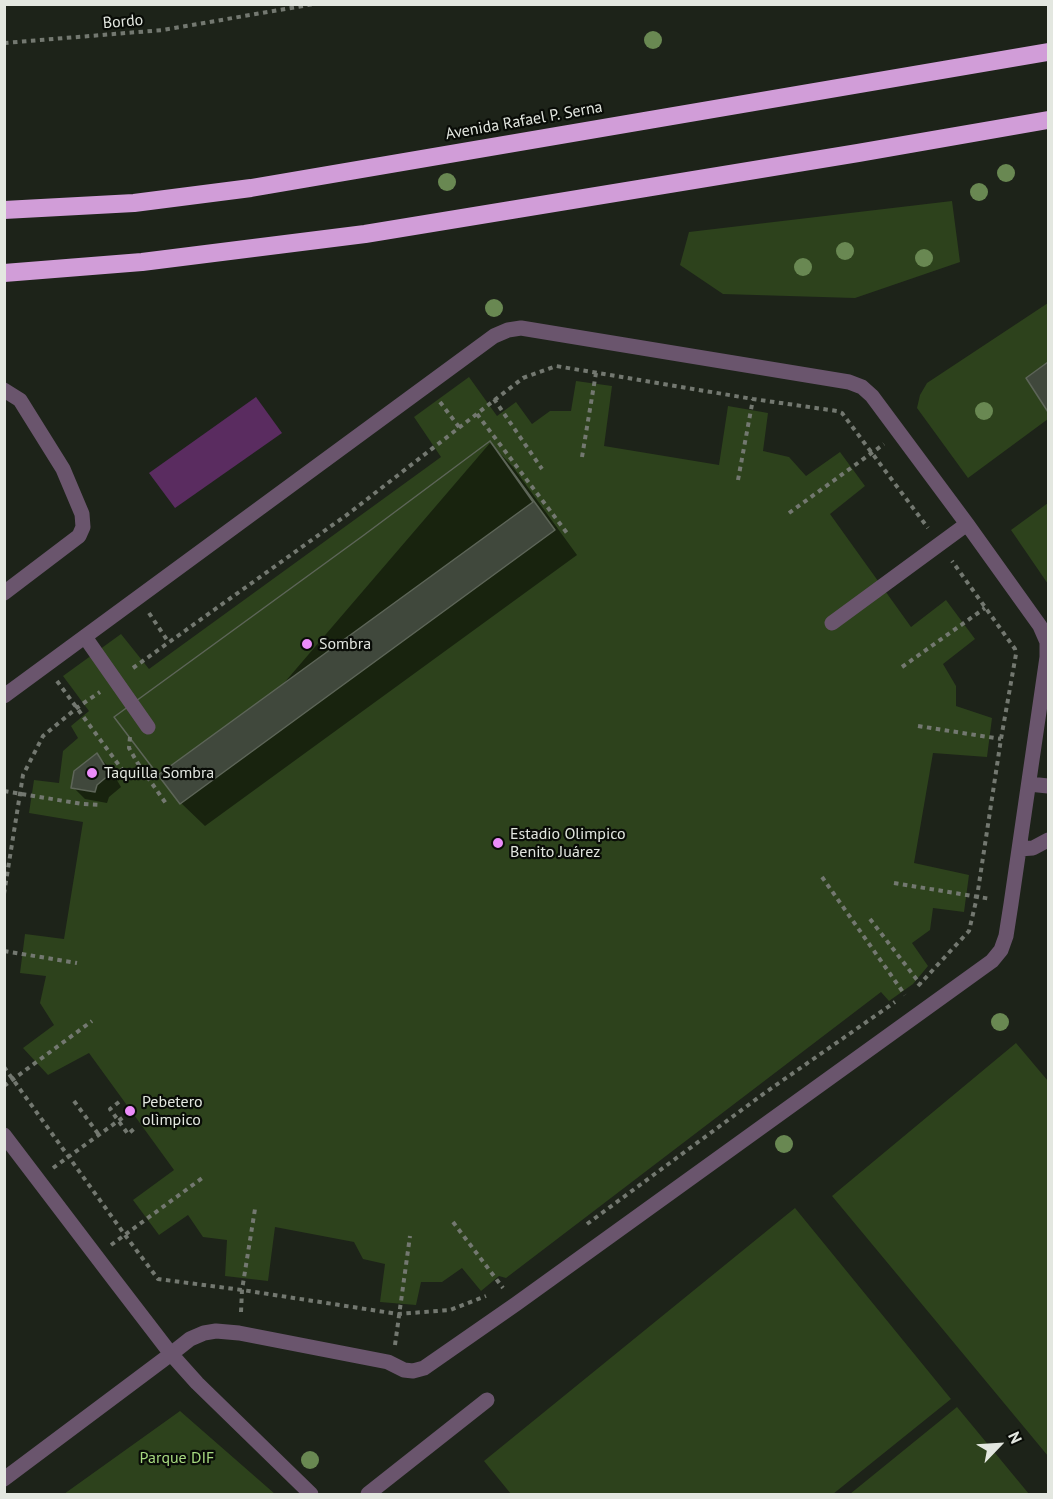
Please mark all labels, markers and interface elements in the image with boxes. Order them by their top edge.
street label: Bordo [102,11,144,33]
street label: Avenida Rafael P. Serna [444,98,604,144]
place label: Sombra [319,634,371,654]
marker: Sombra [300,637,314,651]
place label: Taquilla Sombra [104,763,214,783]
marker: Taquilla Sombra [85,766,99,780]
place label: Estadio Olimpico Benito Juárez [510,824,626,862]
marker: Estadio Olimpico Benito Juárez [491,836,505,850]
place label: Pebetero olìmpico [142,1092,203,1130]
marker: Pebetero olìmpico [123,1104,137,1118]
north arrow [969,1415,1029,1475]
text: N [1004,1428,1027,1446]
park label: Parque DIF [140,1448,214,1468]

